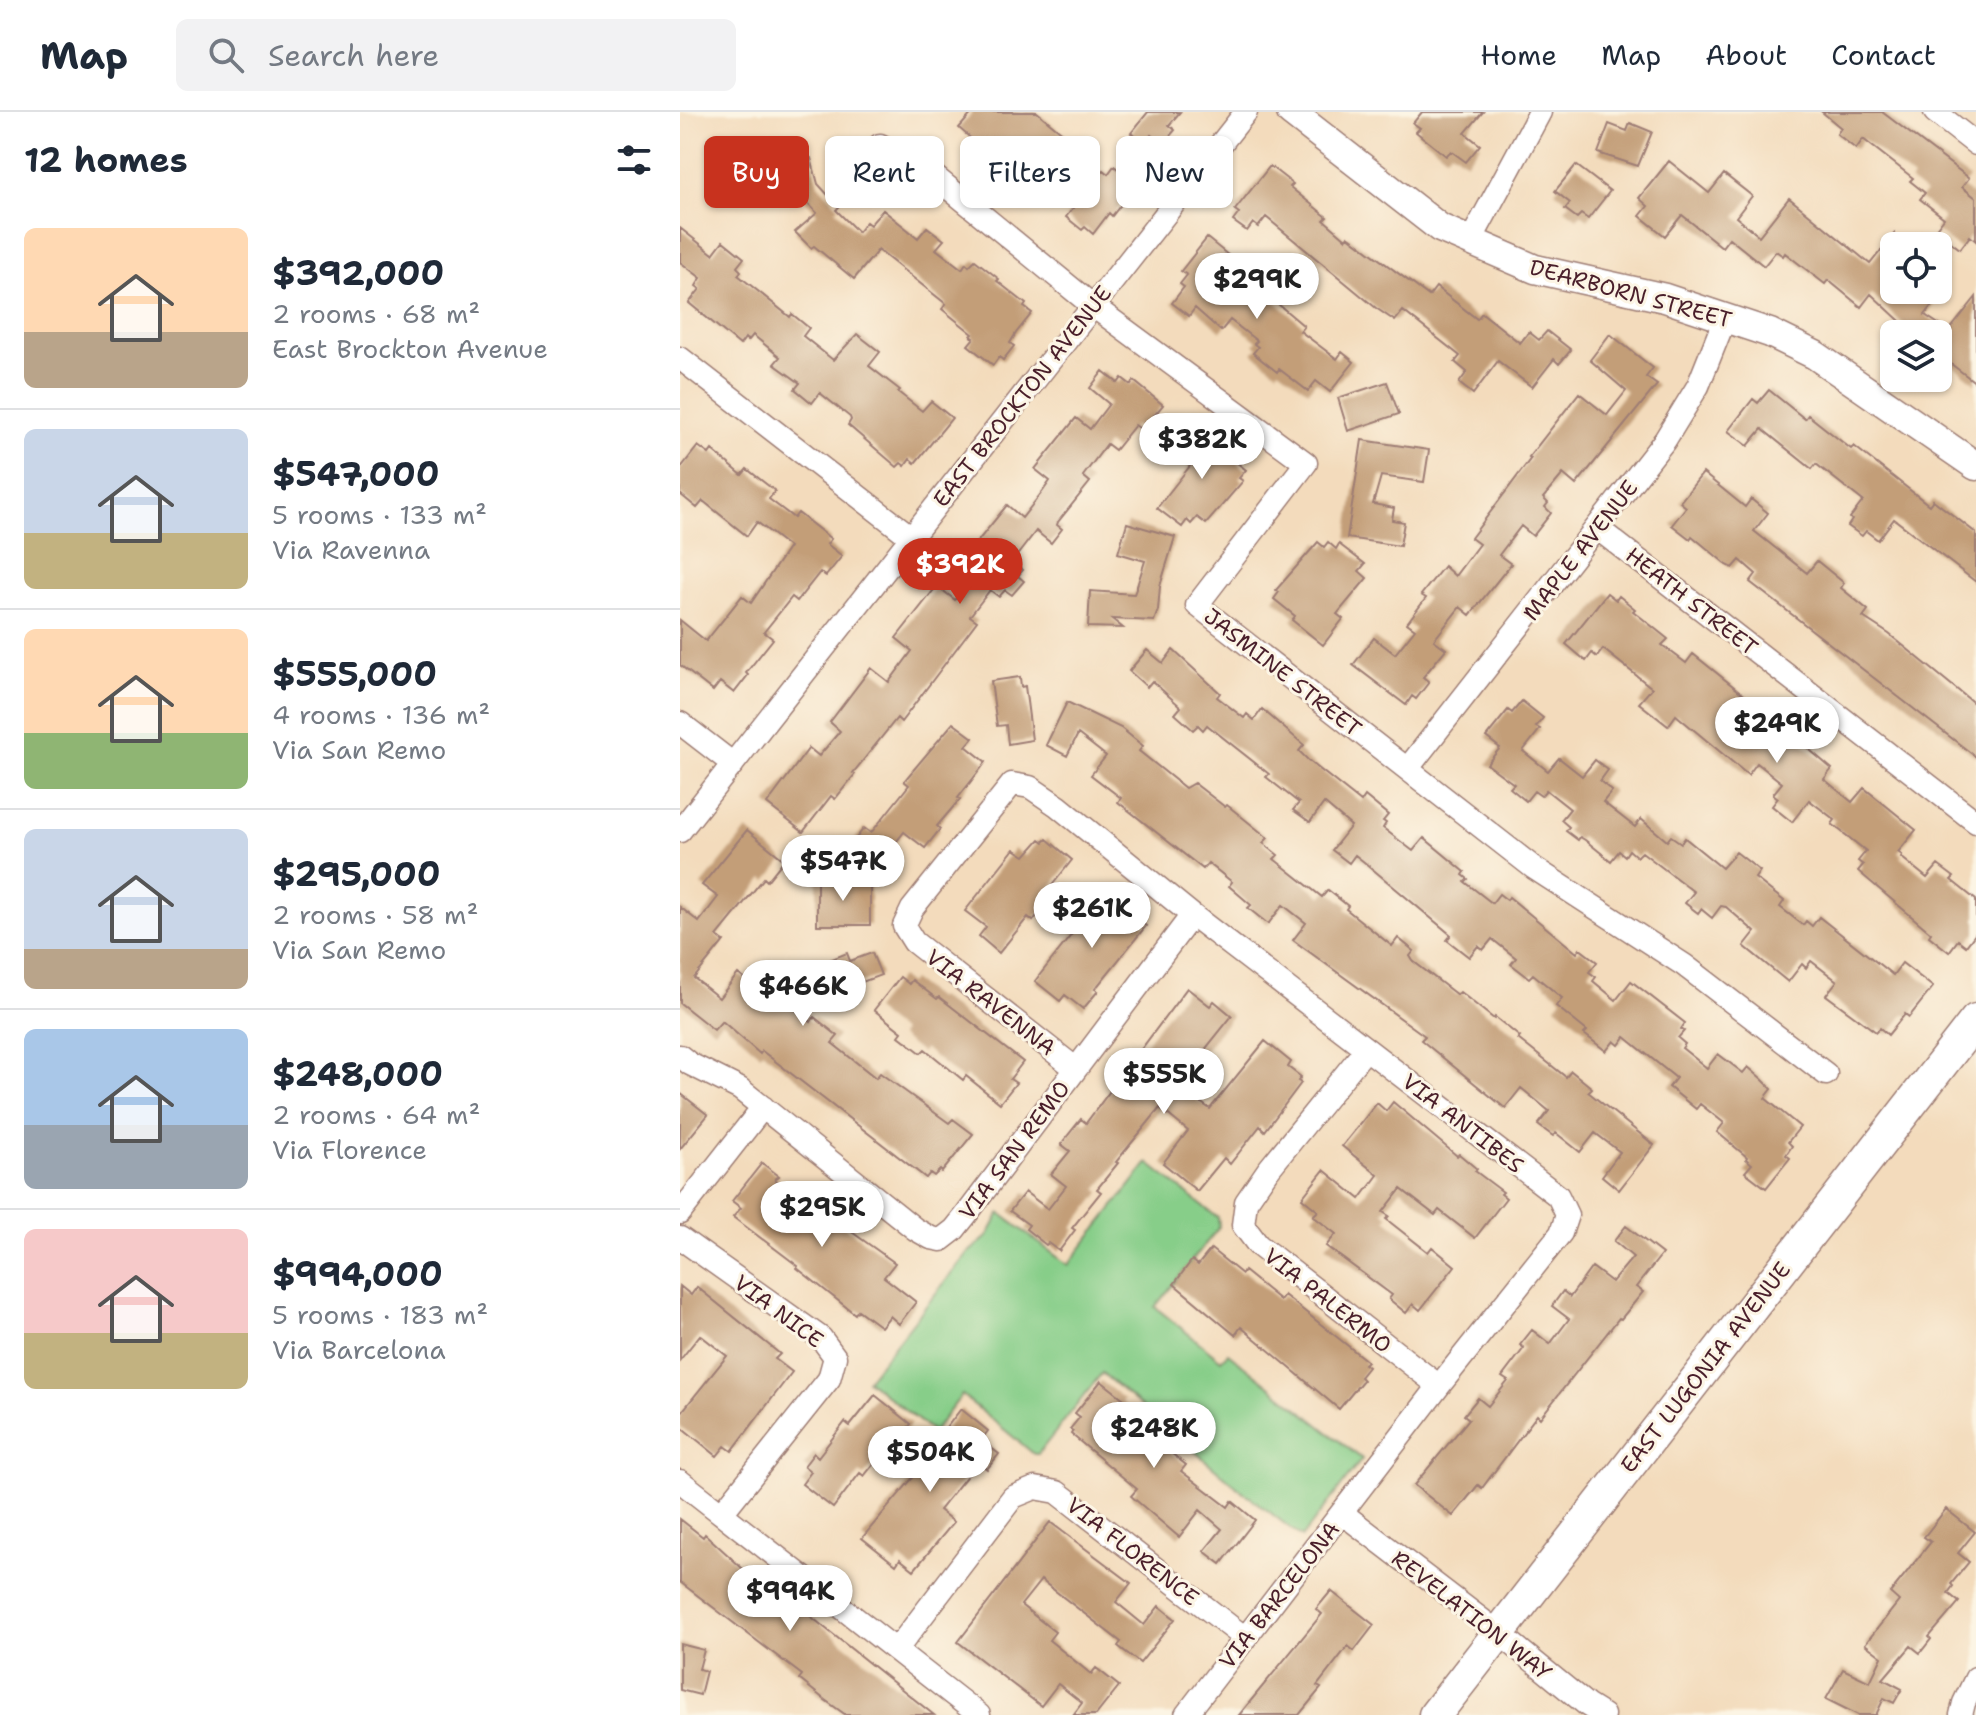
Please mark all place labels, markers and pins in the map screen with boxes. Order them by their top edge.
pin: $299K [1201,253,1313,321]
pin: $382K [1146,413,1258,481]
pin: $392K [904,538,1016,606]
pin: $249K [1721,697,1833,765]
pin: $547K [787,835,899,903]
pin: $261K [1036,882,1148,950]
pin: $466K [747,960,859,1028]
pin: $555K [1108,1048,1220,1116]
pin: $295K [766,1181,878,1249]
pin: $248K [1098,1402,1210,1470]
pin: $504K [874,1426,986,1494]
pin: $994K [734,1565,846,1633]

